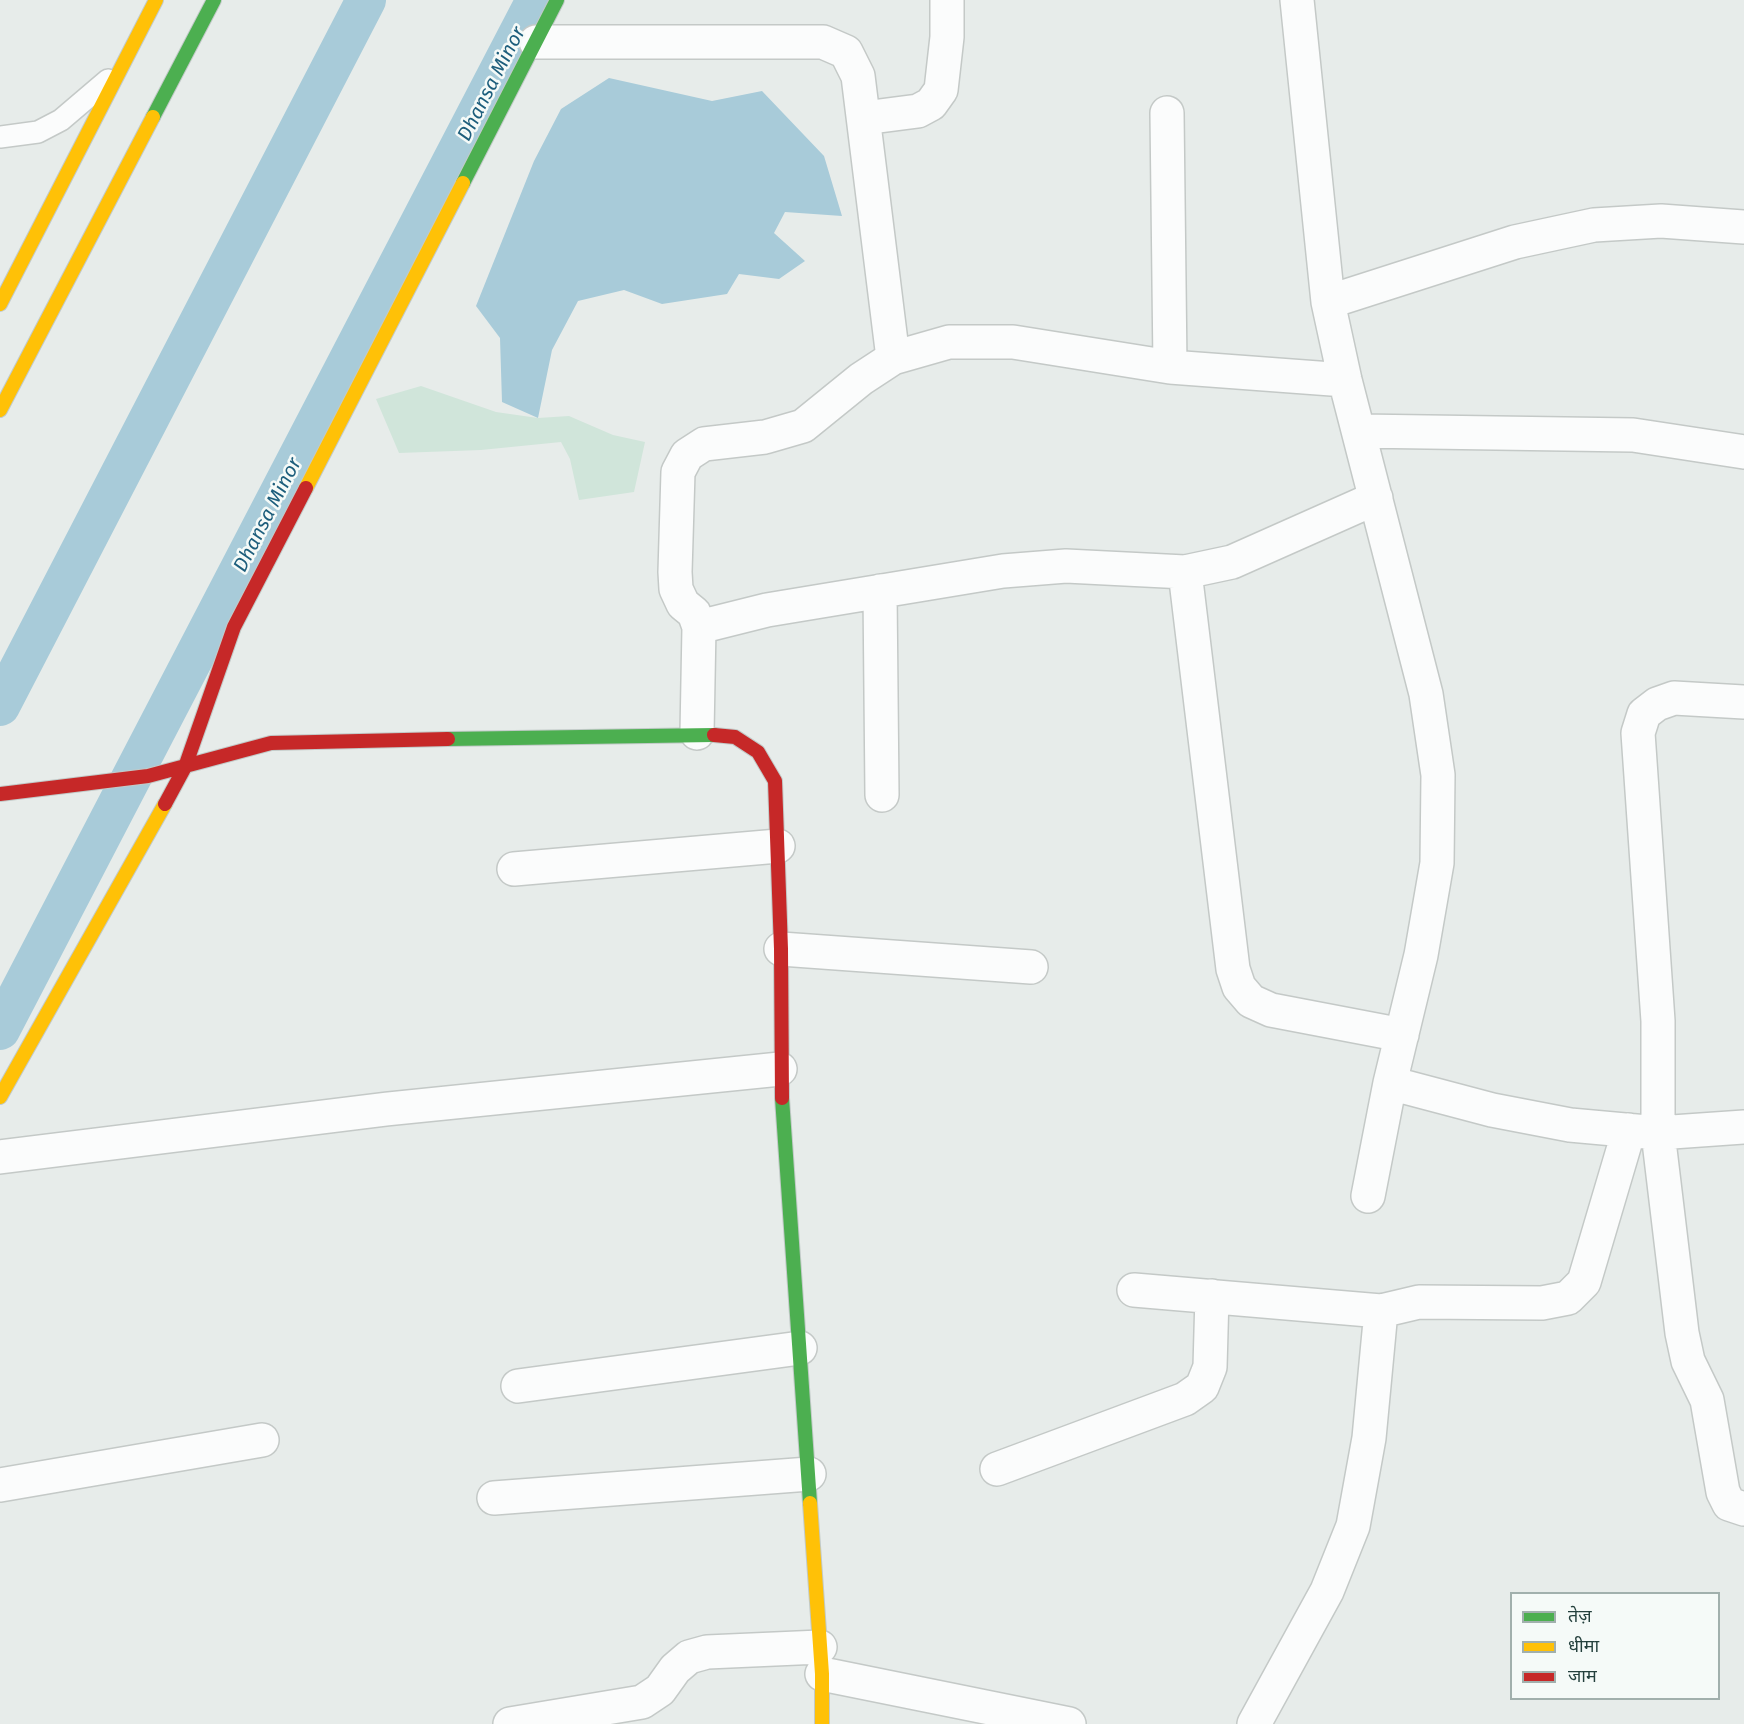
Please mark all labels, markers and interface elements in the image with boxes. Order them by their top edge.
water label: Dhansa Minor [453,23,531,145]
water label: Dhansa Minor [229,454,307,576]
legend [1510,1592,1720,1700]
text: तेज़ [1568,1605,1592,1627]
text: धीमा [1568,1635,1599,1657]
text: जाम [1568,1665,1597,1687]

